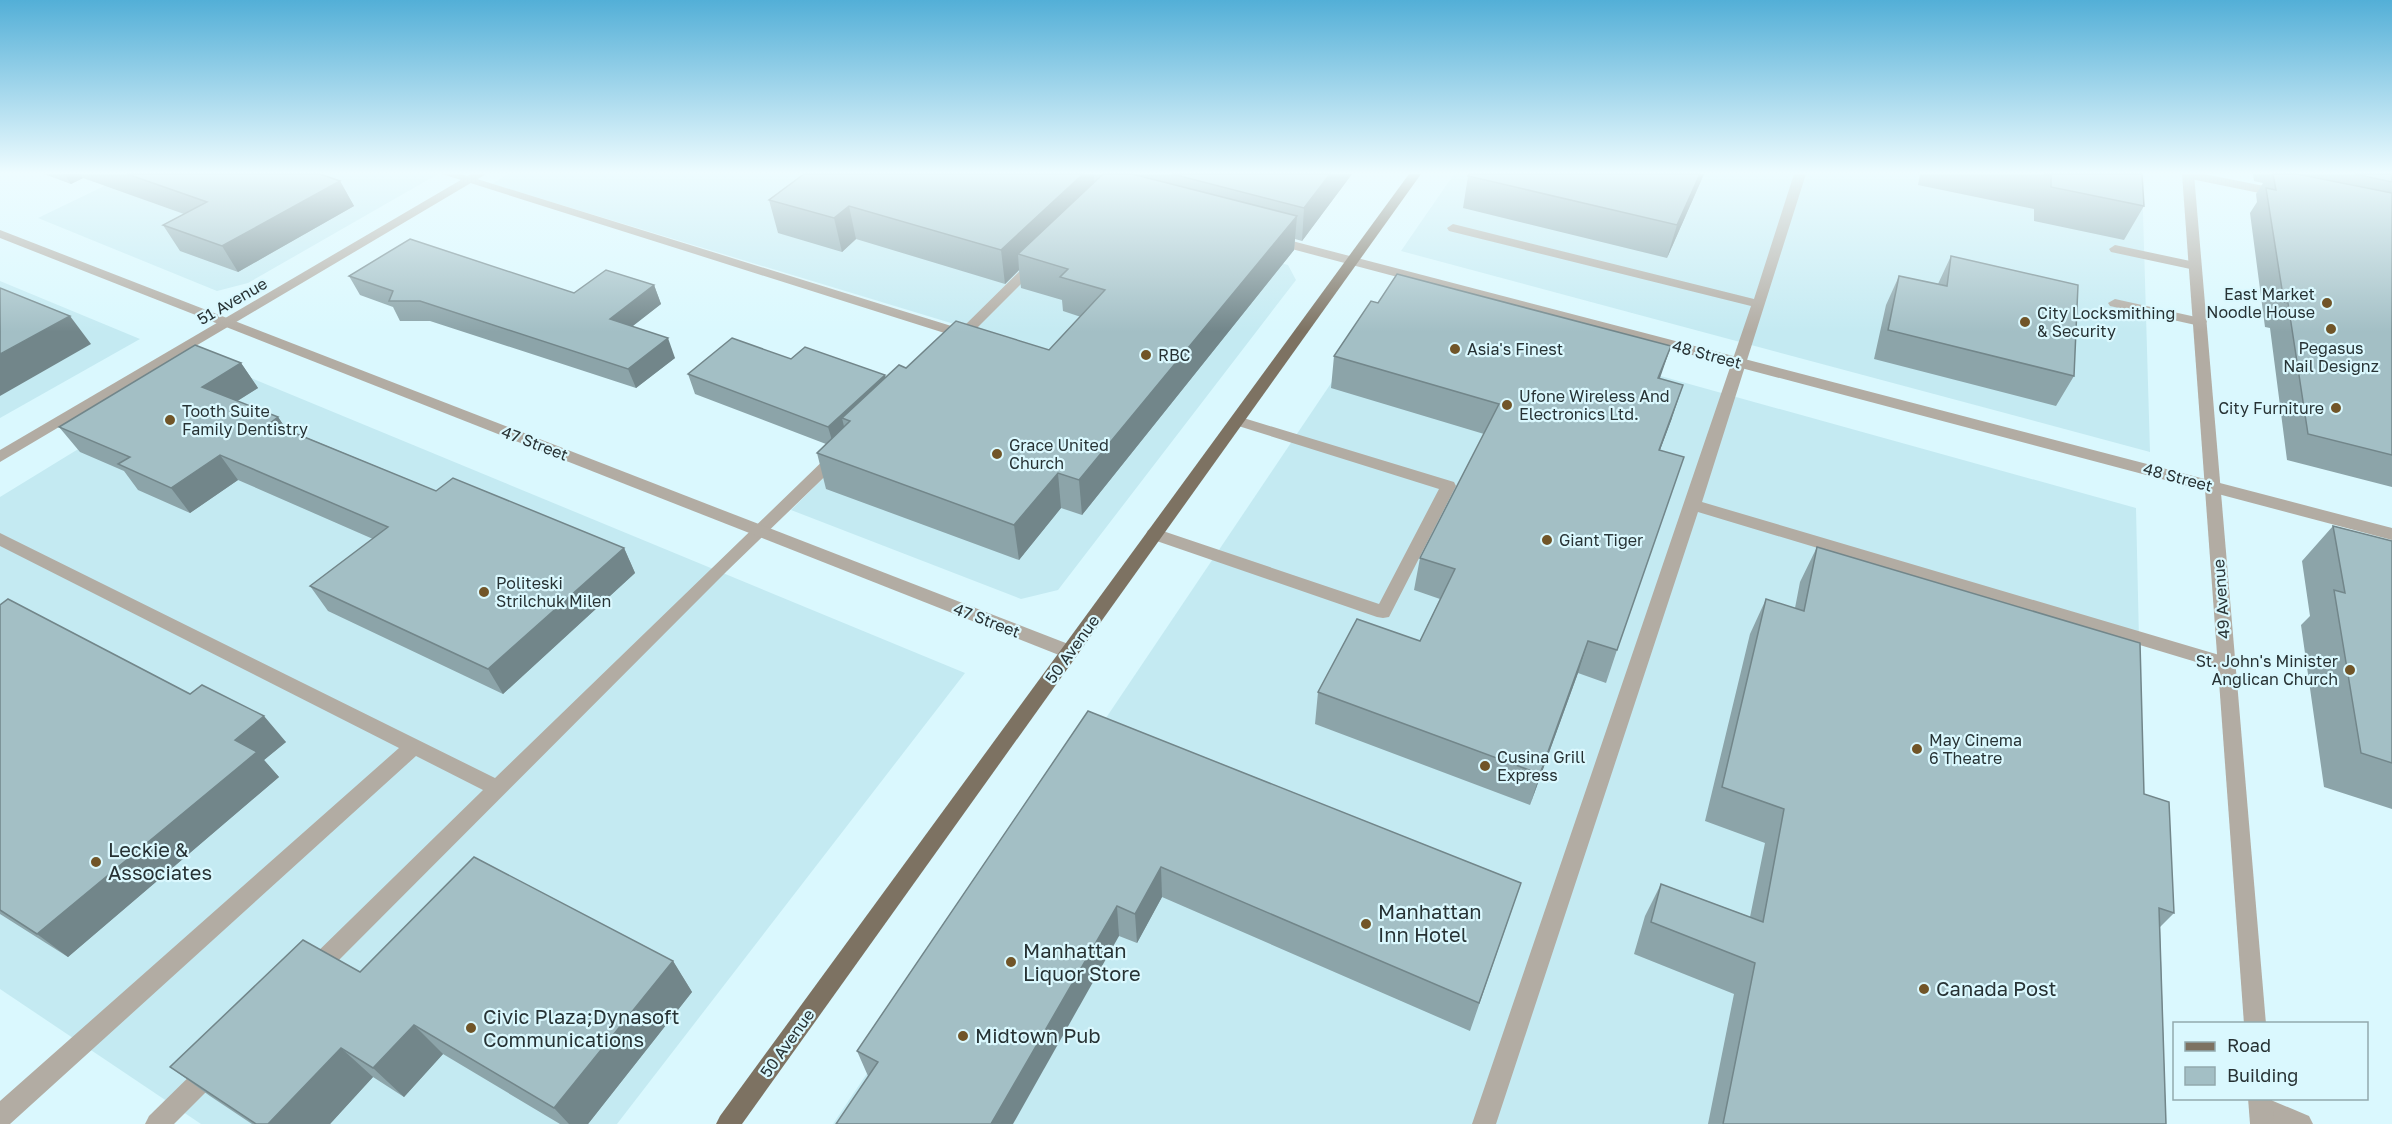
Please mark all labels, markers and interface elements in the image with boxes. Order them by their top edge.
street label: 51 Avenue [193,273,271,329]
place label: East Market Noodle House [2206,284,2315,322]
marker: East Market Noodle House [2320,296,2334,310]
place label: City Locksmithing & Security [2037,303,2175,341]
marker: City Locksmithing & Security [2018,315,2032,329]
marker: Pegasus Nail Designz [2324,322,2338,336]
street label: 48 Street [1670,335,1744,373]
place label: Pegasus Nail Designz [2283,338,2379,376]
place label: Asia's Finest [1467,339,1563,359]
marker: Asia's Finest [1448,342,1462,356]
place label: RBC [1158,345,1191,365]
marker: RBC [1139,348,1153,362]
place label: Ufone Wireless And Electronics Ltd. [1519,386,1670,424]
marker: Ufone Wireless And Electronics Ltd. [1500,398,1514,412]
place label: City Furniture [2218,398,2324,418]
place label: Tooth Suite Family Dentistry [182,401,308,439]
marker: City Furniture [2329,401,2343,415]
marker: Tooth Suite Family Dentistry [163,413,177,427]
street label: 47 Street [499,421,571,465]
place label: Grace United Church [1009,435,1109,473]
marker: Grace United Church [990,447,1004,461]
street label: 48 Street [2141,458,2215,496]
place label: Giant Tiger [1559,530,1643,550]
marker: Giant Tiger [1540,533,1554,547]
street label: 49 Avenue [2208,558,2234,640]
place label: Politeski Strilchuk Milen [496,573,611,611]
marker: Politeski Strilchuk Milen [477,585,491,599]
street label: 47 Street [951,598,1023,642]
street label: 50 Avenue [1040,611,1104,687]
place label: St. John's Minister Anglican Church [2196,651,2338,689]
marker: St. John's Minister Anglican Church [2343,663,2357,677]
place label: May Cinema 6 Theatre [1929,730,2022,768]
marker: May Cinema 6 Theatre [1910,742,1924,756]
place label: Cusina Grill Express [1497,747,1585,785]
marker: Cusina Grill Express [1478,759,1492,773]
place label: Leckie & Associates [108,837,212,884]
marker: Leckie & Associates [89,855,103,869]
place label: Manhattan Inn Hotel [1378,899,1482,946]
marker: Manhattan Inn Hotel [1359,917,1373,931]
place label: Manhattan Liquor Store [1023,938,1141,985]
marker: Manhattan Liquor Store [1004,955,1018,969]
place label: Canada Post [1936,976,2057,1000]
marker: Canada Post [1917,982,1931,996]
place label: Civic Plaza;Dynasoft Communications [483,1004,679,1051]
street label: 50 Avenue [755,1005,819,1081]
marker: Civic Plaza;Dynasoft Communications [464,1021,478,1035]
legend [2173,1022,2368,1100]
place label: Midtown Pub [975,1023,1101,1047]
marker: Midtown Pub [956,1029,970,1043]
text: Road [2227,1034,2271,1056]
text: Building [2227,1064,2298,1086]

